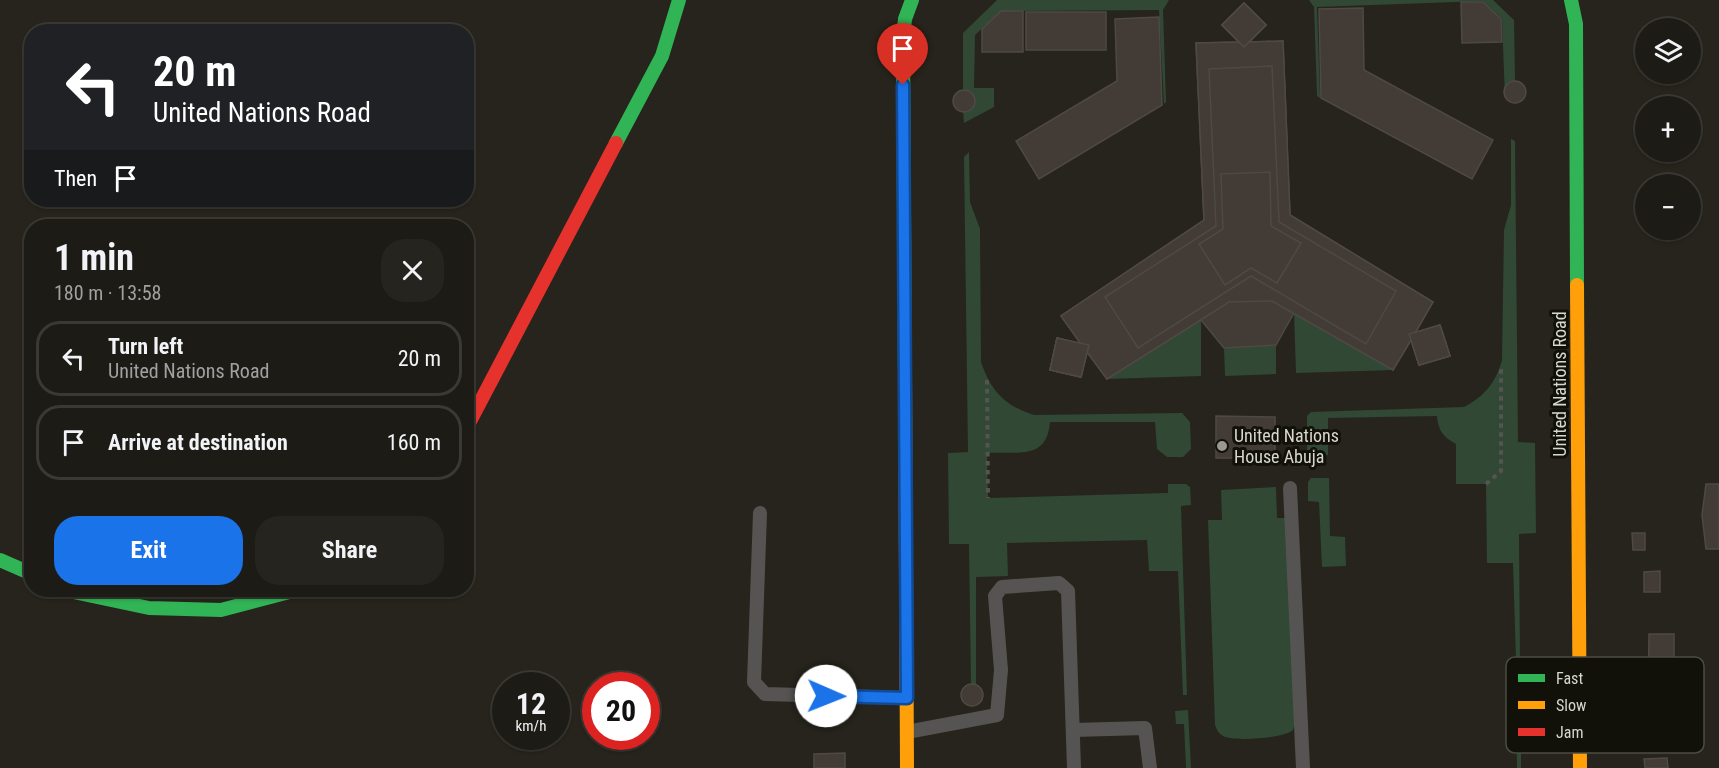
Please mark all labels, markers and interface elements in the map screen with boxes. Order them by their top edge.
map controls [1635,18,1701,240]
button: layers [1635,18,1701,84]
pin [877,23,928,85]
icon: arrive [886,32,919,65]
text: 20 m [153,47,236,96]
icon: left [54,48,132,126]
button: + [1635,96,1701,162]
text: United Nations Road [153,97,371,129]
icon: arrive [109,162,142,195]
text: Then [54,166,97,191]
button: − [1635,174,1701,240]
text: 1 min [54,237,134,279]
button: close [381,239,444,302]
text: 180 m · 13:58 [54,281,161,305]
street label: United Nations Road [1549,311,1570,457]
text: Turn left [108,334,183,359]
icon: left [57,342,90,375]
text: 20 m [398,346,441,371]
text: United Nations Road [108,359,269,383]
place label: United Nations House Abuja [1234,425,1339,467]
icon: arrive [57,426,90,459]
text: Arrive at destination [108,430,288,455]
text: 160 m [387,430,441,455]
marker: United Nations House Abuja [1215,439,1229,453]
button: Exit [54,516,243,585]
button: Share [255,516,444,585]
legend [1506,657,1704,753]
position arrow [794,664,858,728]
text: Fast [1556,669,1583,688]
speed limit sign: 20 [582,672,660,750]
text: 12 [516,686,546,721]
text: Slow [1556,696,1586,715]
text: km/h [516,717,546,735]
text: Jam [1556,723,1583,742]

